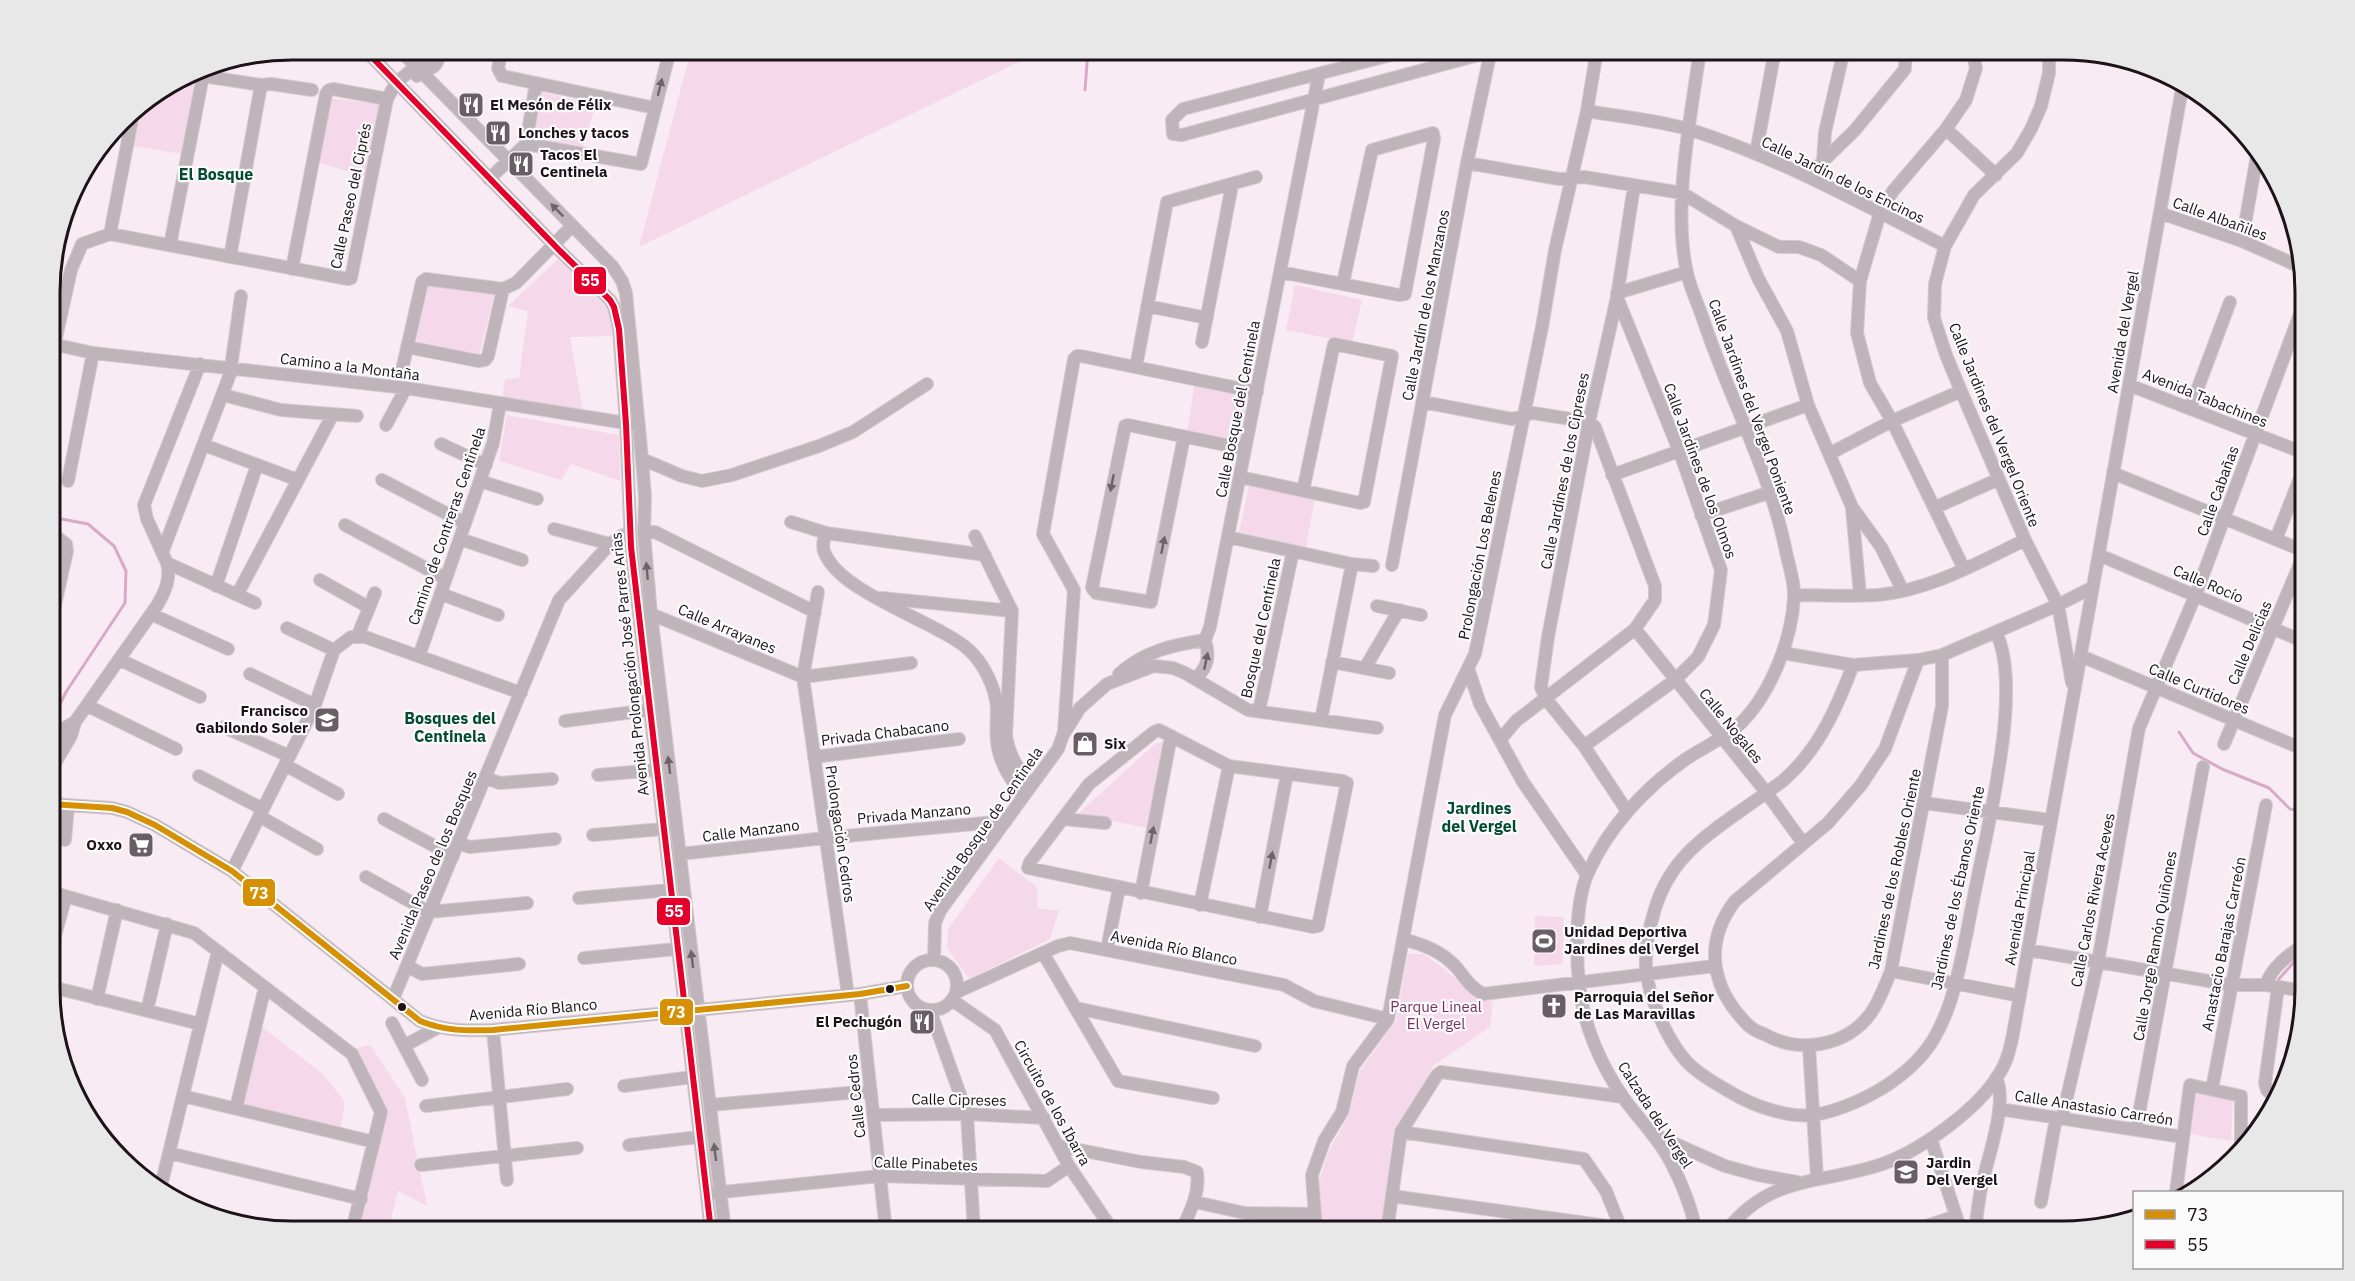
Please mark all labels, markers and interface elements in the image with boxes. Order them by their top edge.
one-way arrow [656,78,666,96]
restaurant icon: El Mesón de Félix [456,90,486,120]
place label: El Mesón de Félix [490,95,612,114]
restaurant icon: Lonches y tacos [483,118,513,148]
street label: Calle Paseo del Ciprés [326,121,375,271]
place label: Lonches y tacos [518,123,629,142]
street label: Calle Jardín de los Encinos [1758,132,1928,227]
place label: Tacos El Centinela [540,145,608,181]
restaurant icon: Tacos El Centinela [506,149,536,179]
district label: El Bosque [179,164,253,184]
street label: Calle Albañiles [2170,193,2270,244]
one-way arrow [551,204,565,218]
street label: Calle Jardín de los Manzanos [1398,208,1453,402]
line badge: 55 [573,266,607,295]
street label: Avenida del Vergel [2102,269,2143,395]
text: 55 [580,270,600,290]
street label: Calle Jardines del Vergel Poniente [1705,296,1800,517]
street label: Calle Bosque del Centinela [1211,319,1264,499]
street label: Calle Jardines del Vergel Oriente [1945,320,2044,530]
street label: Camino a la Montaña [279,348,421,385]
street label: Avenida Tabachines [2140,364,2271,431]
street label: Calle Jardines de los Cipreses [1536,371,1593,571]
street label: Calle Jardines de los Olmos [1660,380,1741,561]
street label: Camino de Contreras Centinela [404,424,489,628]
street label: Calle Cabañas [2192,443,2243,539]
street label: Prolongación Los Belenes [1454,468,1505,641]
one-way arrow [1107,474,1116,493]
street label: Avenida Prolongación José Parres Arias [606,531,653,797]
one-way arrow [1159,535,1168,554]
street label: Bosque del Centinela [1236,556,1285,700]
street label: Calle Rocío [2170,560,2246,607]
one-way arrow [642,562,652,581]
street label: Calle Delicias [2223,598,2276,688]
street label: Calle Arrayanes [675,599,779,658]
one-way arrow [1202,651,1211,670]
street label: Calle Curtidores [2146,659,2252,718]
street label: Calle Nogales [1695,684,1768,767]
place label: Francisco Gabilondo Soler [195,701,308,737]
school or university icon: Francisco Gabilondo Soler [312,705,342,735]
district label: Bosques del Centinela [404,708,496,746]
street label: Privada Chabacano [820,715,950,750]
shop icon: Six [1070,729,1100,759]
place label: Six [1104,734,1127,753]
street label: Avenida Bosque de Centinela [919,743,1047,915]
one-way arrow [665,756,674,775]
street label: Prolongación Cedros [821,764,860,904]
street label: Avenida Paseo de los Bosques [384,767,481,962]
street label: Jardines de los Robles Oriente [1864,767,1925,971]
street label: Jardines de los Ébanos Oriente [1927,784,1988,992]
district label: Jardines del Vergel [1442,798,1517,836]
street label: Privada Manzano [856,799,972,828]
street label: Calle Carlos Rivera Aceves [2066,811,2119,989]
street label: Calle Manzano [701,815,801,846]
one-way arrow [1148,825,1157,844]
supermarket icon: Oxxo [126,830,156,860]
place label: Oxxo [86,835,122,854]
street label: Avenida Principal [2000,849,2039,967]
street label: Calle Jorge Ramón Quiñones [2128,849,2181,1043]
one-way arrow [1267,850,1276,869]
street label: Anastacio Barajas Carreón [2197,855,2250,1033]
line badge: 73 [242,878,276,907]
text: 73 [249,883,269,903]
line badge: 55 [656,897,691,926]
text: 55 [664,901,684,921]
place label: Unidad Deportiva Jardines del Vergel [1564,922,1700,958]
street label: Avenida Río Blanco [1109,926,1239,969]
sports icon: Unidad Deportiva Jardines del Vergel [1529,926,1559,956]
one-way arrow [688,949,697,968]
unlabelled marker [884,983,896,995]
place label: Parroquia del Señor de Las Maravillas [1574,987,1714,1023]
church icon: Parroquia del Señor de Las Maravillas [1539,991,1569,1021]
street label: Avenida Río Blanco [468,994,598,1025]
park label: Parque Lineal El Vergel [1390,997,1482,1033]
line badge: 73 [659,998,694,1026]
unlabelled marker [396,1001,408,1013]
text: 73 [666,1002,686,1022]
restaurant icon: El Pechugón [907,1007,937,1037]
place label: El Pechugón [816,1012,902,1031]
street label: Circuito de los Ibarra [1010,1037,1095,1169]
street label: Calle Cedros [842,1053,869,1139]
street label: Calzada del Vergel [1614,1058,1697,1172]
street label: Calle Anastasio Carreón [2013,1086,2175,1129]
street label: Calle Cipreses [911,1089,1007,1110]
one-way arrow [711,1143,720,1162]
street label: Calle Pinabetes [874,1152,978,1175]
place label: Jardin Del Vergel [1926,1153,1998,1189]
school or university icon: Jardin Del Vergel [1891,1157,1921,1187]
legend [2133,1191,2343,1269]
text: 73 [2187,1203,2209,1226]
text: 55 [2187,1233,2209,1256]

